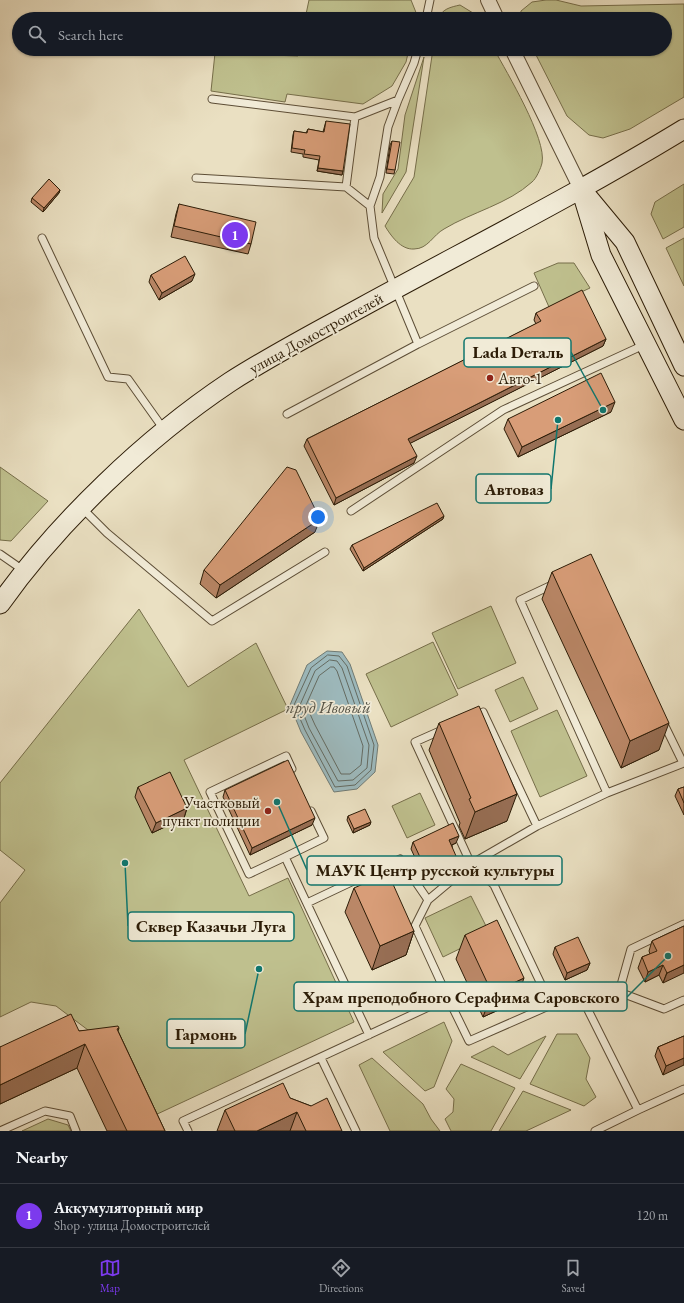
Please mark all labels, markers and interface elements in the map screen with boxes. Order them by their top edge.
search box [12,12,672,56]
icon: search [26,23,48,45]
text: Search here [58,25,123,44]
pin: 1 [222,220,248,250]
street label: улица Домостроителей [245,287,387,379]
callout: Lada Dеталь [464,338,571,367]
text: Lada Dеталь [473,341,563,363]
place label: Авто-1 [497,368,542,389]
marker: Авто-1 [485,373,495,383]
callout: Автоваз [476,474,551,503]
text: Автоваз [483,478,544,500]
your location [308,507,328,527]
water label: пруд Ивовый [285,696,371,718]
place label: Участковый пункт полиции [162,792,261,831]
marker: Участковый пункт полиции [263,806,273,816]
callout: МАУК Центр русской культуры [307,856,562,885]
text: МАУК Центр русской культуры [316,859,555,881]
callout: Сквер Казачьи Луга [128,912,294,941]
text: Сквер Казачьи Луга [136,915,287,937]
callout: Храм преподобного Серафима Саровского [294,982,627,1011]
text: Храм преподобного Серафима Саровского [302,986,620,1008]
callout: Гармонь [167,1019,245,1048]
text: Гармонь [175,1023,237,1045]
text: Nearby [16,1146,68,1168]
text: Аккумуляторный мир [54,1198,203,1217]
text: 1 [26,1207,32,1224]
text: 120 m [637,1207,668,1224]
text: Shop · улица Домостроителей [54,1217,210,1234]
tab: Map [99,1257,121,1295]
tab: Directions [319,1257,363,1295]
tab: Saved [561,1257,585,1295]

